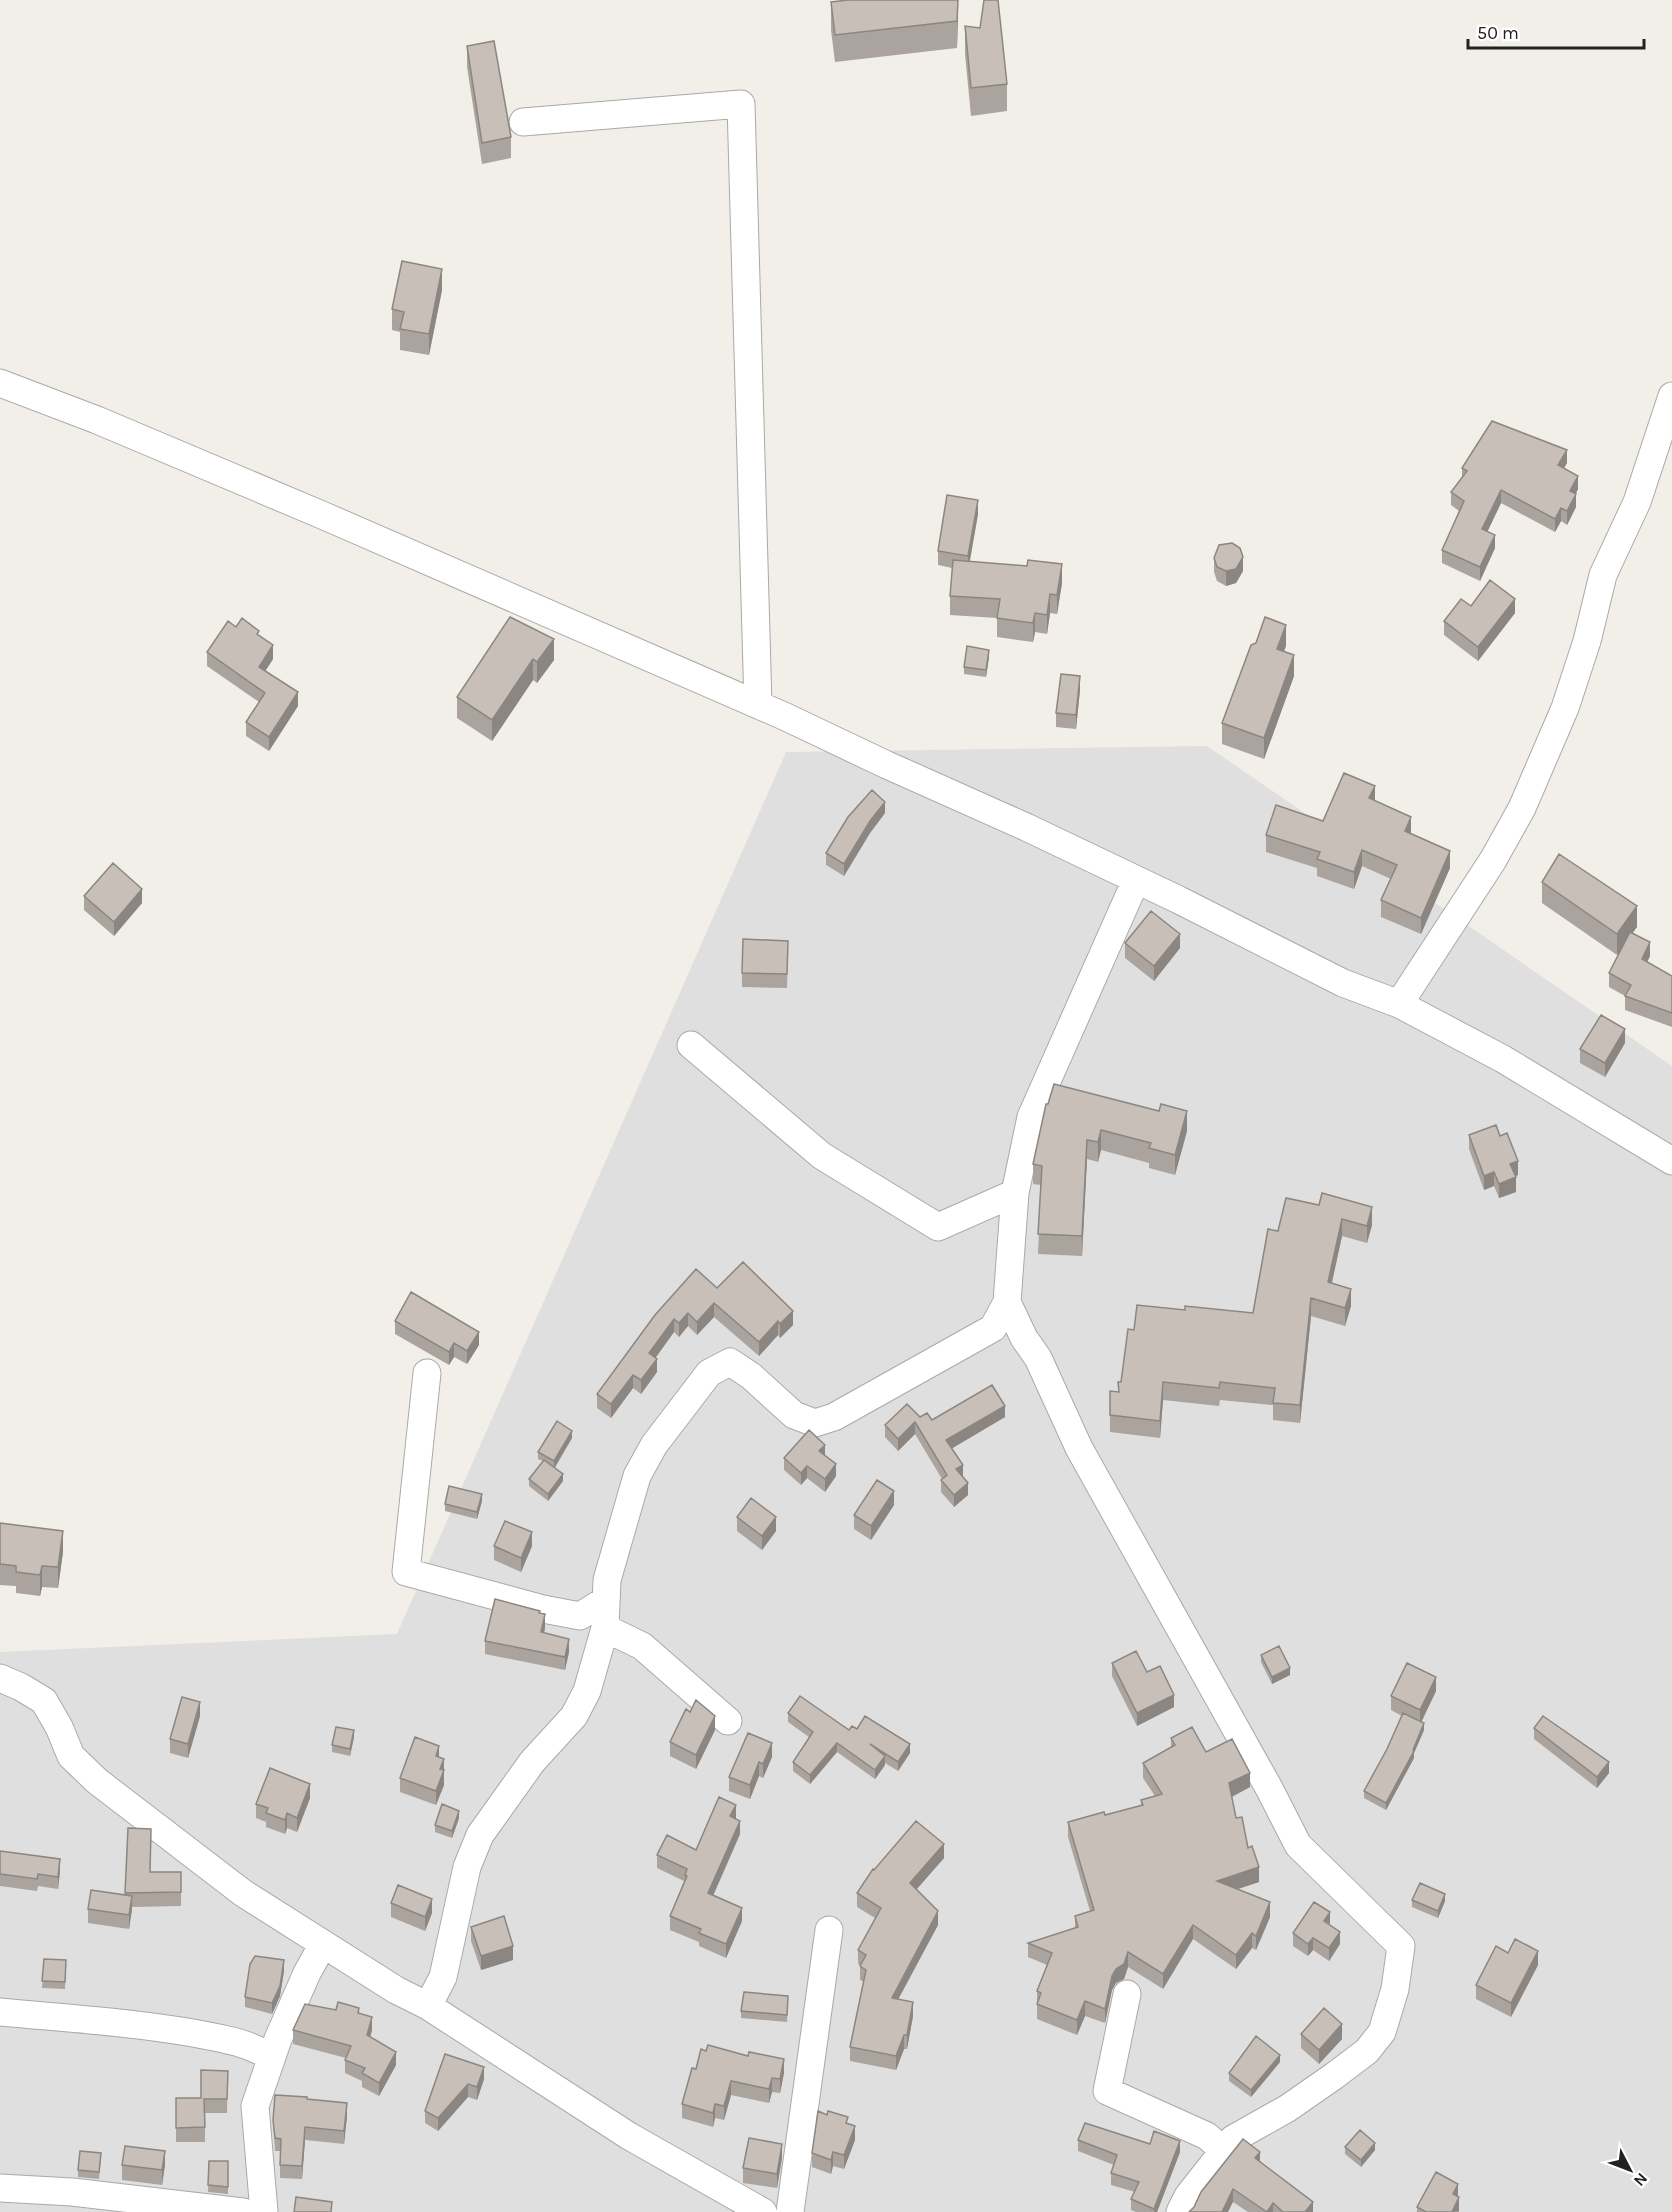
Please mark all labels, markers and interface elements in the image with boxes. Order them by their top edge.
scale bar [1468,12,1644,50]
text: 50 m [1477,22,1519,44]
north arrow [1600,2140,1660,2200]
text: N [1630,2169,1652,2190]

